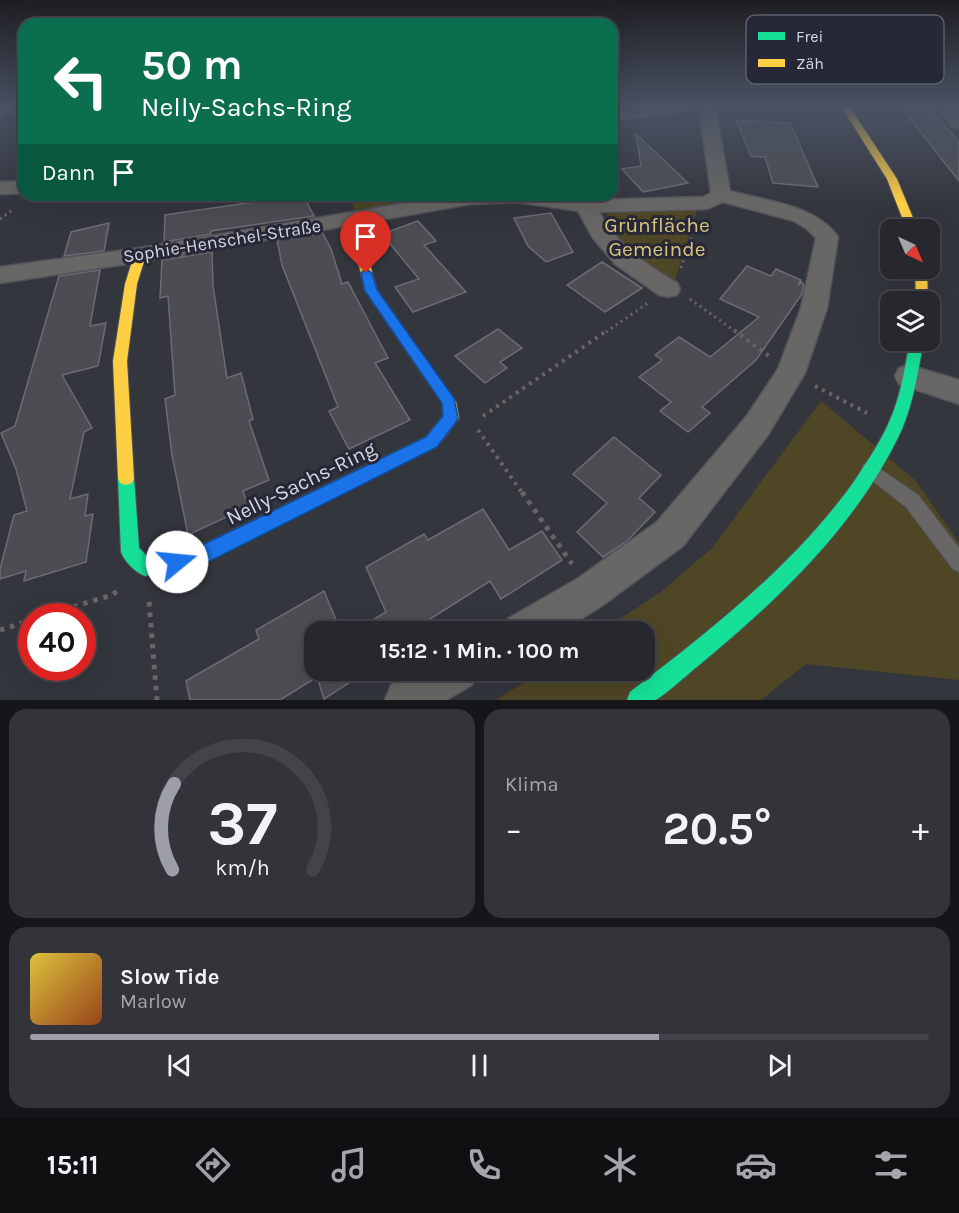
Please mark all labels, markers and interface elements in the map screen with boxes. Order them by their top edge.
legend [746,15,944,84]
text: Frei [796,27,823,46]
text: 50 m [141,40,243,90]
icon: left [42,42,120,120]
text: Zäh [796,54,824,73]
text: Nelly-Sachs-Ring [141,91,352,123]
icon: arrive [107,156,140,189]
text: Dann [42,160,95,186]
pin [340,211,391,273]
park label: Grünfläche Gemeinde [604,213,710,261]
street label: Sophie-Henschel-Straße [122,215,322,267]
north arrow [880,219,940,279]
map controls [880,219,940,351]
icon: arrive [349,220,382,253]
button: layers [880,291,940,351]
street label: Nelly-Sachs-Ring [222,436,380,530]
position arrow [145,530,209,594]
speed limit sign: 40 [18,603,96,681]
text: 15:12 · 1 Min. · 100 m [380,638,579,664]
text: Klima [505,773,558,796]
text: 37 [207,787,277,860]
text: 20.5° [662,803,772,855]
text: − [505,810,522,848]
text: + [912,810,929,848]
text: km/h [215,856,269,881]
text: Slow Tide [120,964,220,990]
text: Marlow [120,990,186,1013]
icon: previous [163,1049,196,1082]
icon: pause [463,1049,496,1082]
icon: next [763,1049,796,1082]
icon: directions [192,1144,234,1186]
icon: music [328,1144,370,1186]
icon: phone [463,1144,505,1186]
icon: climate [599,1144,641,1186]
icon: car [735,1144,777,1186]
icon: filters [870,1144,912,1186]
text: 15:11 [47,1149,99,1181]

